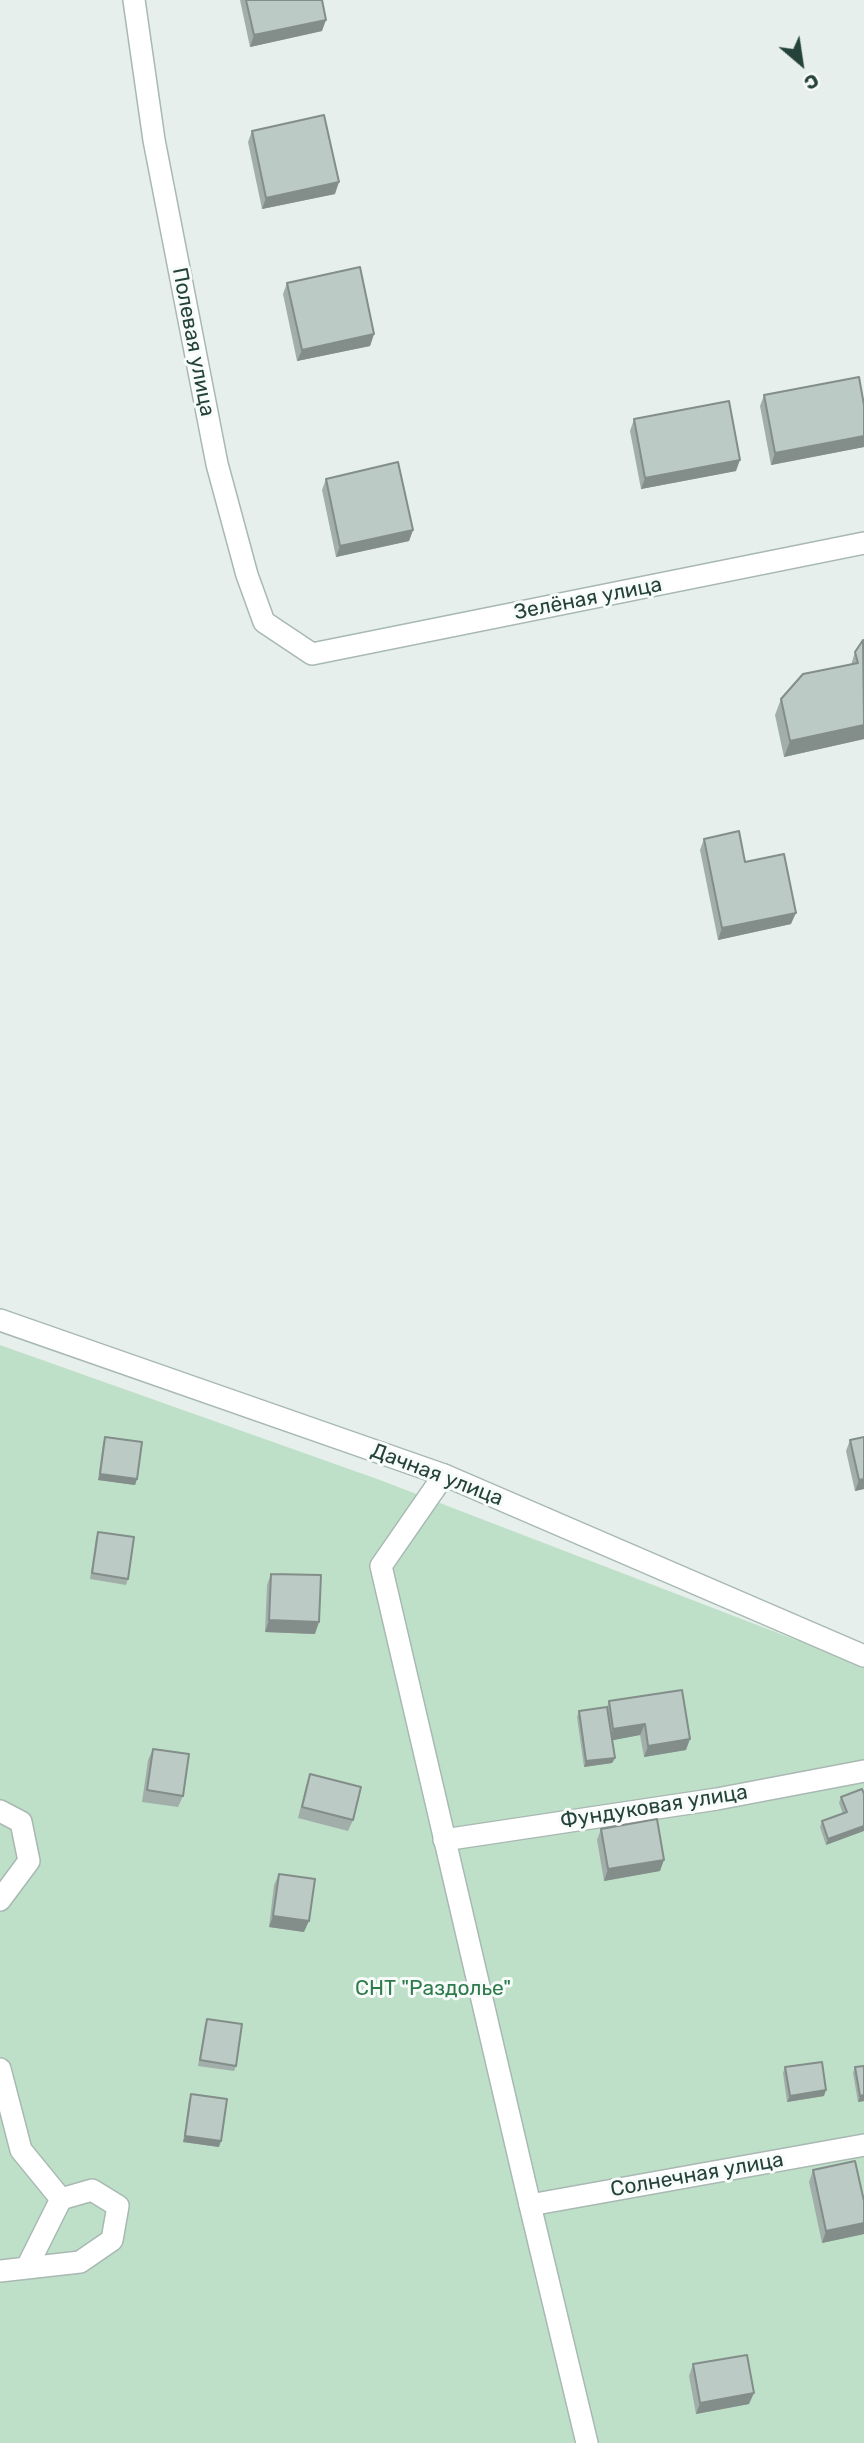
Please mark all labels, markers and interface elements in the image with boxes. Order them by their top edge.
north arrow [766,28,836,98]
text: С [800,69,823,95]
street label: Полевая улица [166,265,220,419]
street label: Зелёная улица [512,572,664,626]
street label: Дачная улица [367,1438,507,1512]
street label: Фундуковая улица [558,1780,750,1834]
park label: СНТ "Раздолье" [355,1976,511,2002]
street label: Солнечная улица [608,2147,786,2203]

